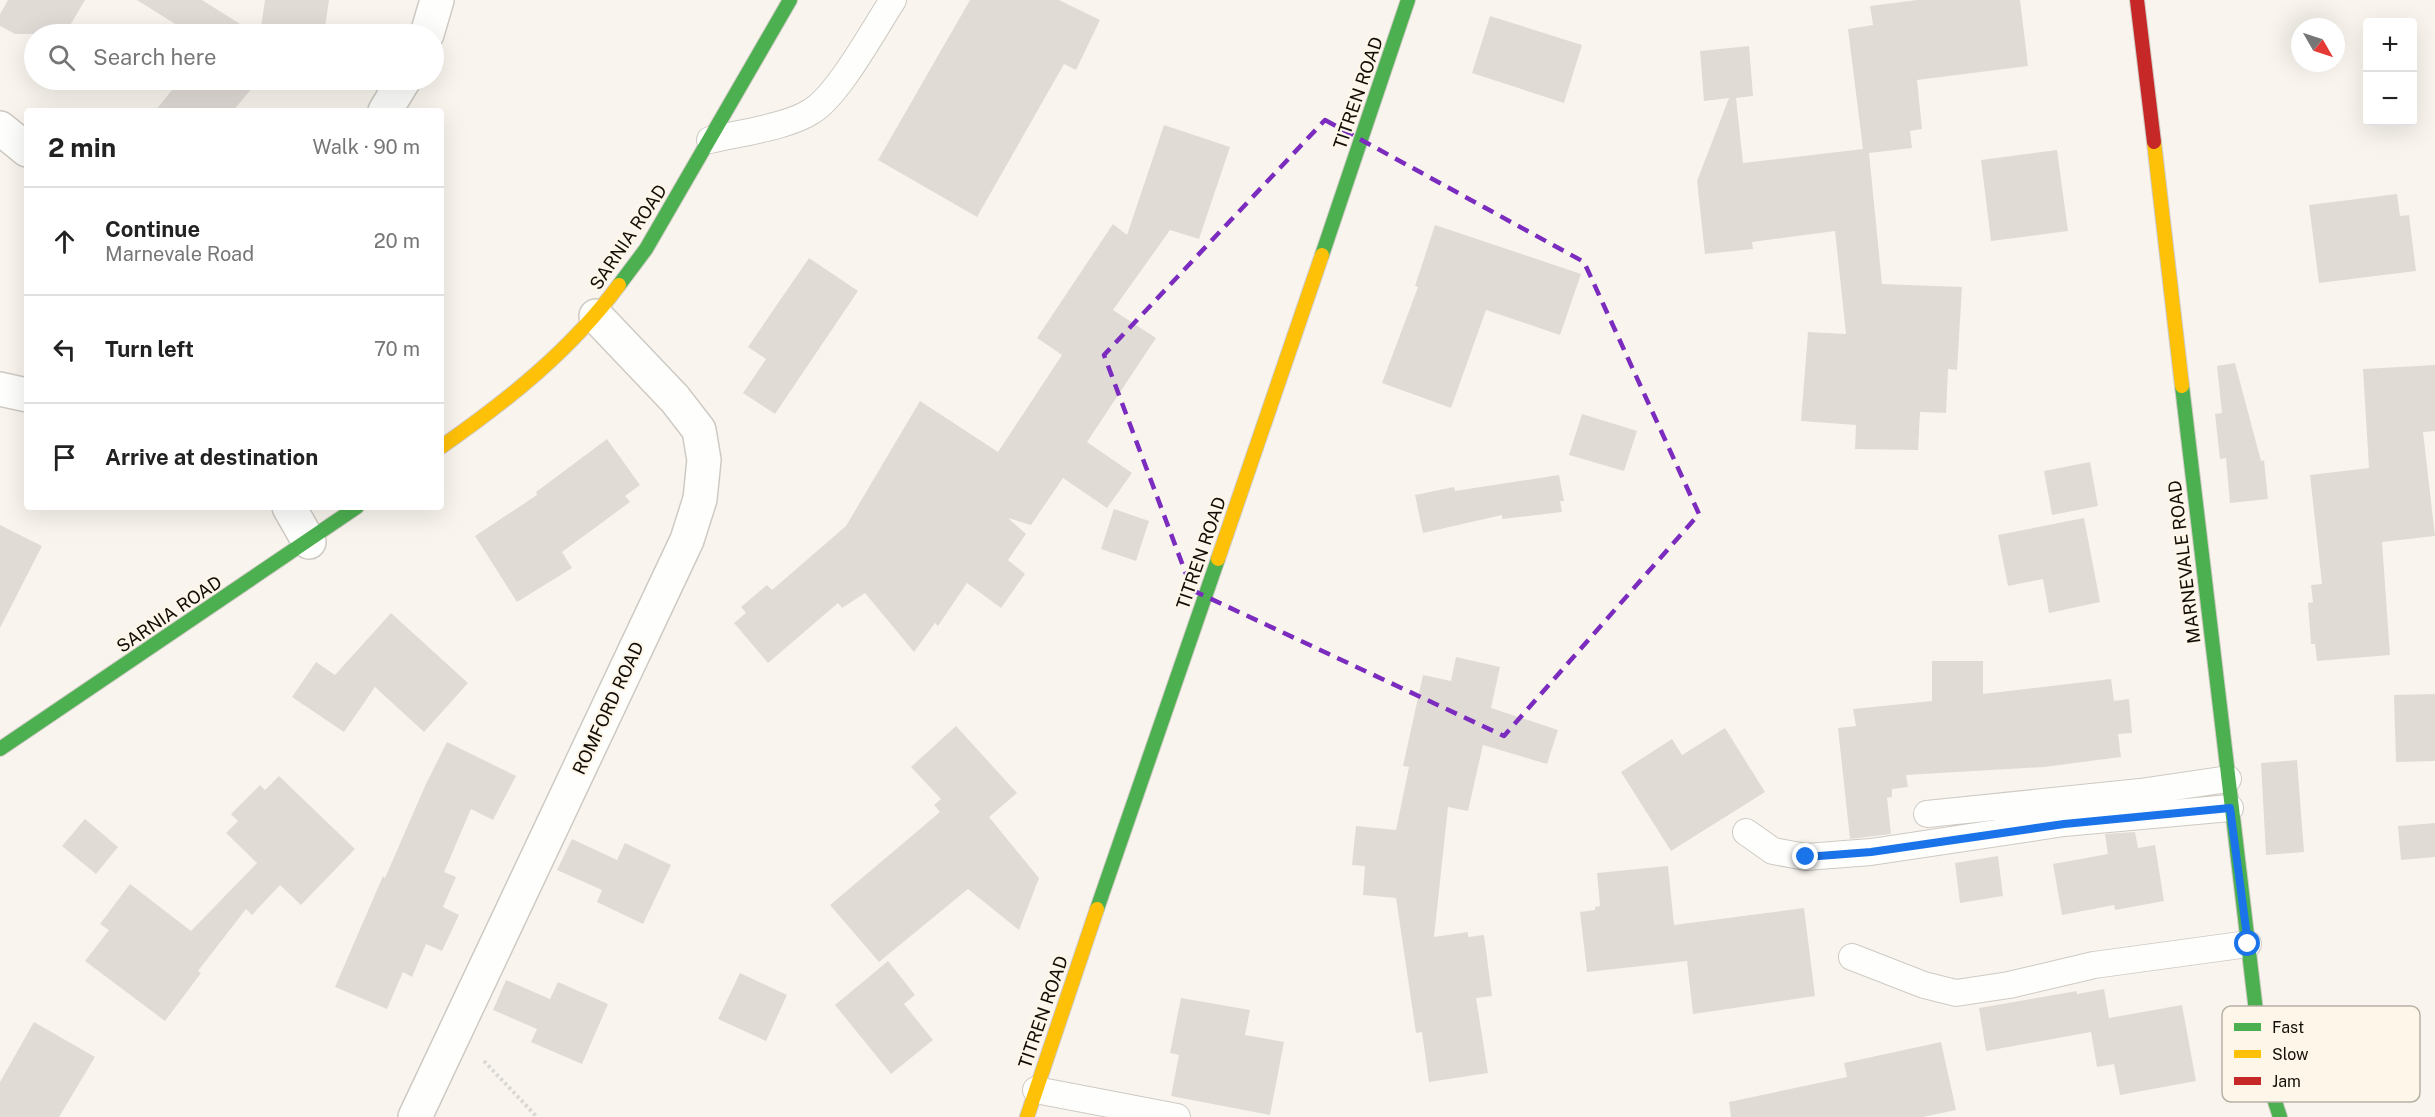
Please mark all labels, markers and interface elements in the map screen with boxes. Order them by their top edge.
north arrow [2291,18,2345,72]
map controls [2363,18,2417,126]
button: + [2363,18,2417,72]
search box [24,24,444,90]
street label: TITREN ROAD [1329,34,1387,152]
icon: search [45,41,78,74]
text: Search here [93,44,217,70]
button: − [2363,72,2417,126]
text: 2 min [48,132,116,163]
text: Walk · 90 m [313,135,420,159]
street label: SARNIA ROAD [585,180,671,294]
text: Continue [105,216,200,242]
icon: ahead [48,225,81,258]
text: 20 m [374,229,420,253]
text: Marnevale Road [105,242,254,266]
icon: left [48,333,81,366]
text: Turn left [105,336,194,362]
text: 70 m [374,337,420,361]
icon: arrive [48,441,81,474]
text: Arrive at destination [105,444,318,470]
street label: MARNEVALE ROAD [2164,479,2204,645]
street label: TITREN ROAD [1172,494,1230,612]
street label: SARNIA ROAD [112,571,226,657]
street label: ROMFORD ROAD [568,638,648,778]
route end [1792,843,1818,869]
route start [2234,930,2260,956]
street label: TITREN ROAD [1014,953,1072,1071]
legend [2222,1006,2420,1102]
text: Fast [2272,1018,2304,1037]
text: Slow [2272,1045,2309,1064]
text: Jam [2272,1072,2301,1091]

